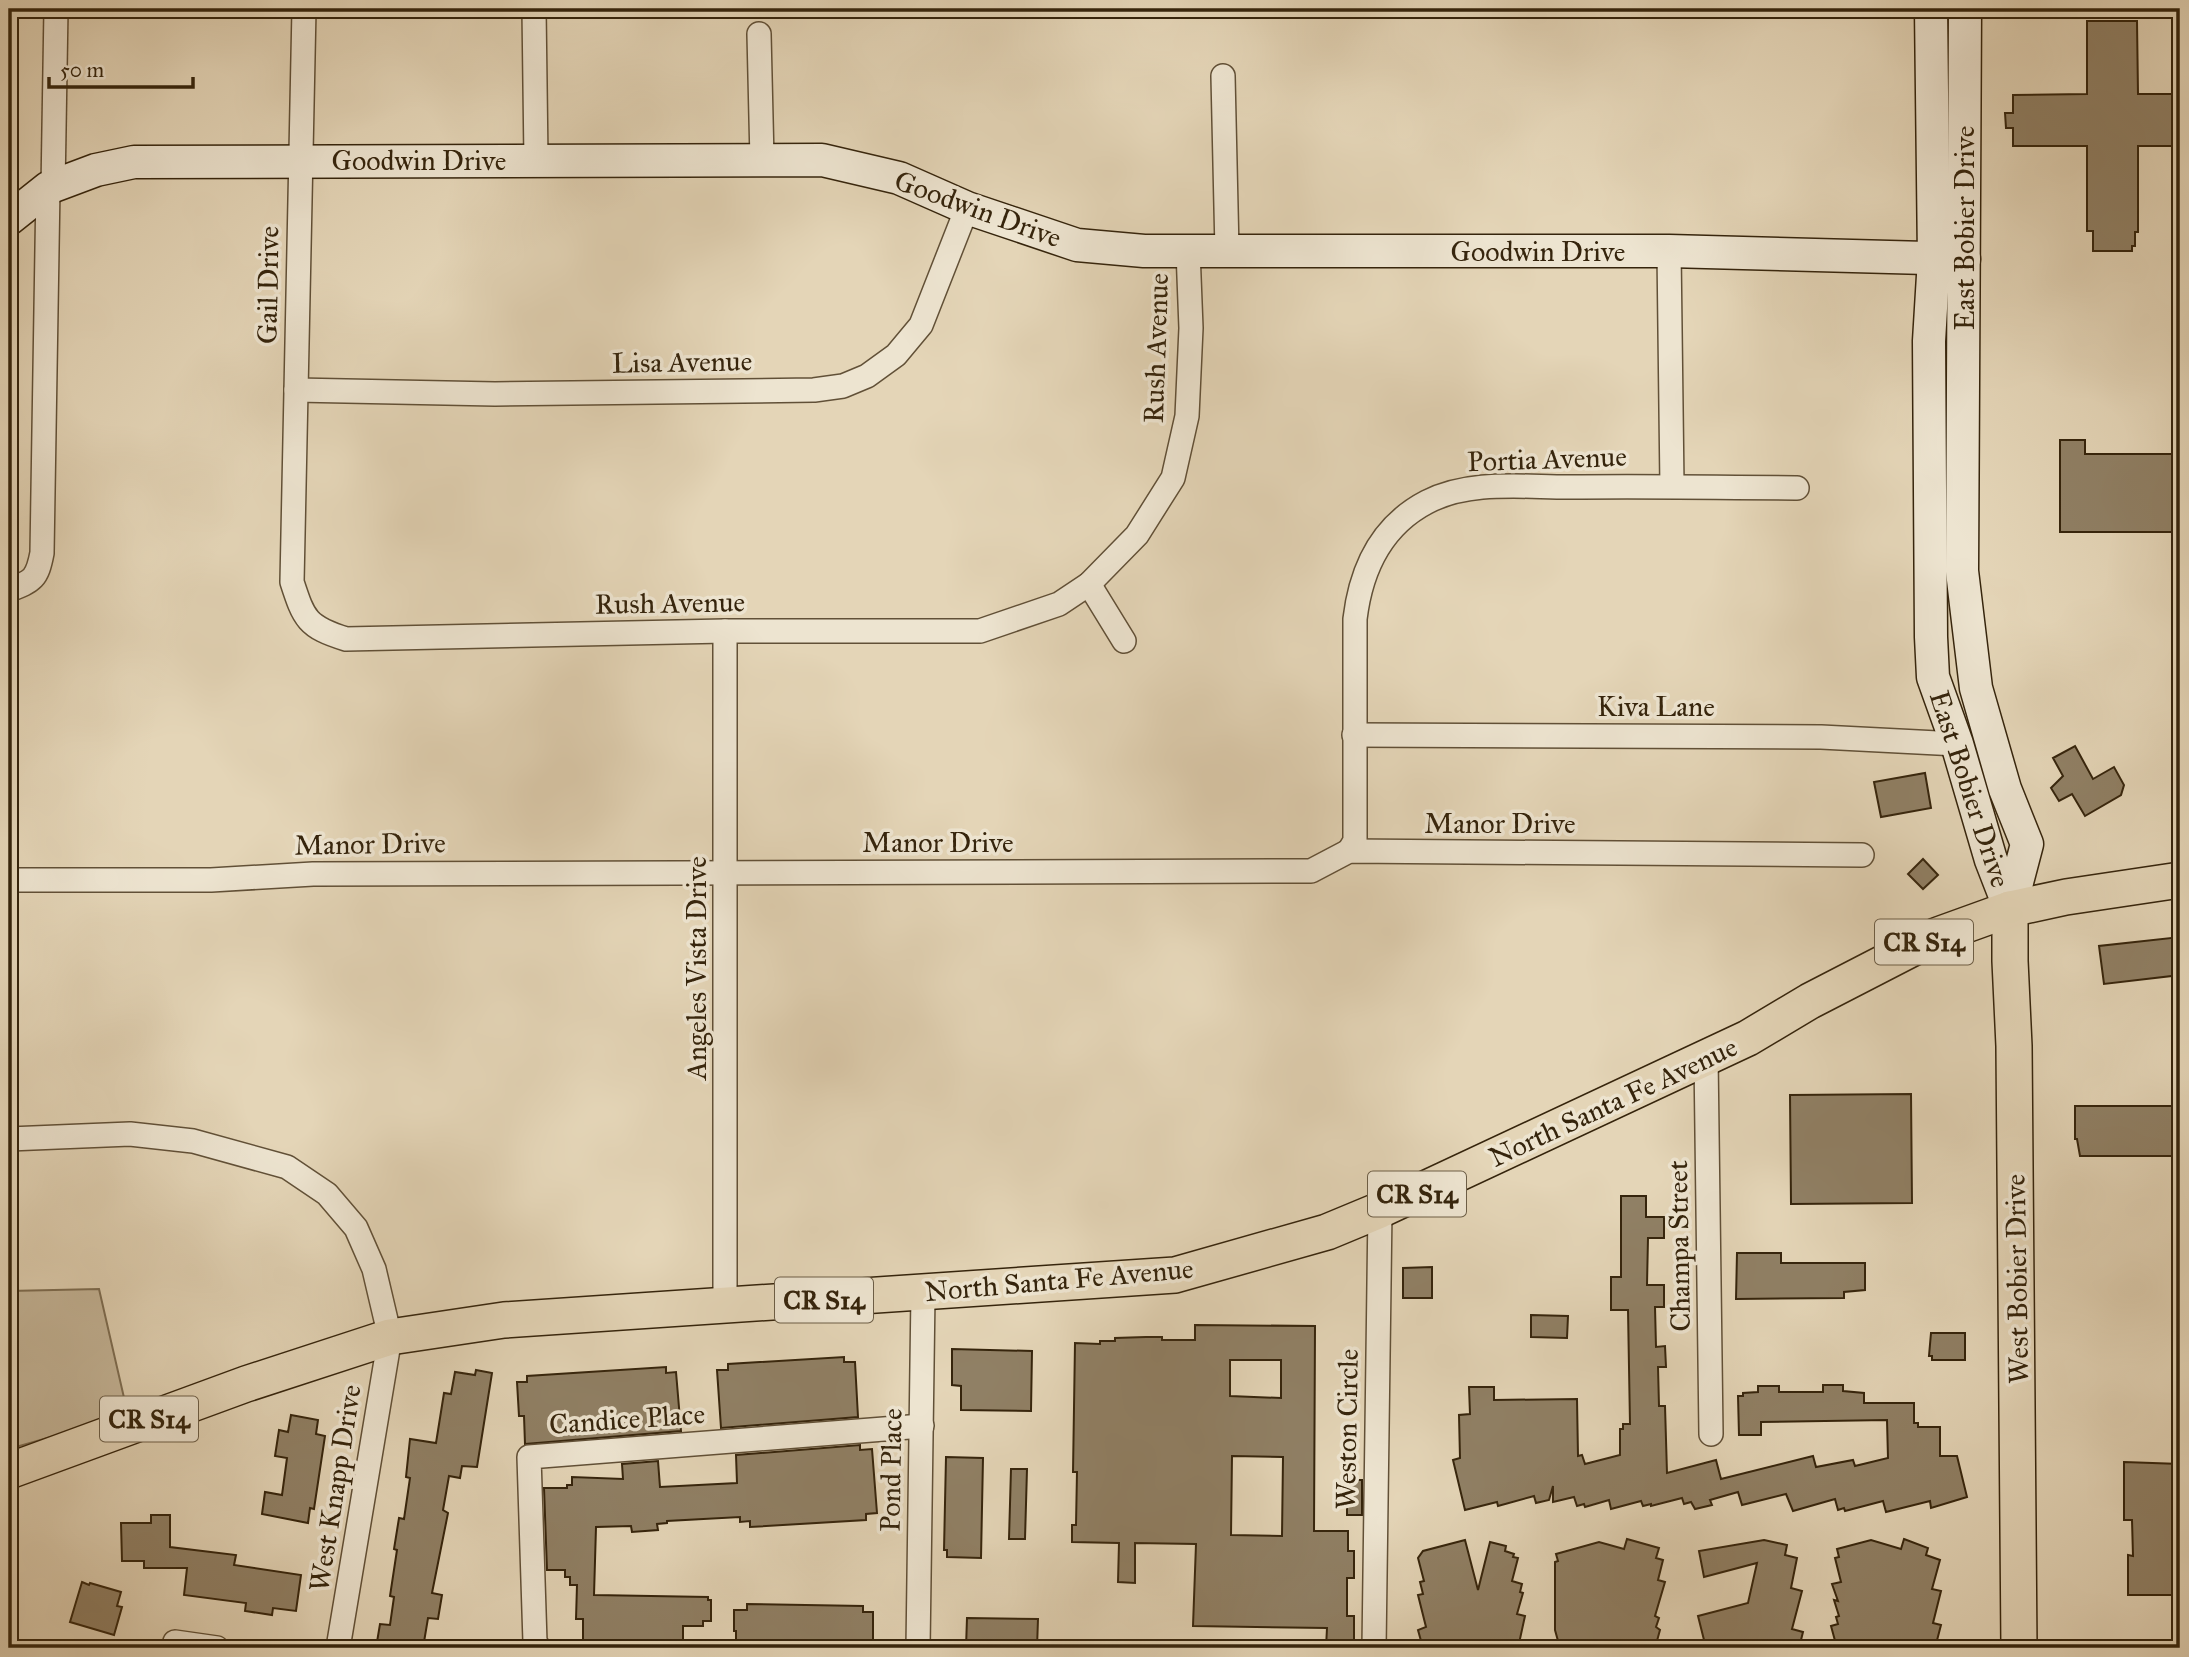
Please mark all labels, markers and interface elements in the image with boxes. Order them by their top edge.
scale bar [49,46,192,90]
text: 50 m [60,57,105,83]
street label: East Bobier Drive [1947,126,1982,330]
street label: Goodwin Drive [331,143,507,178]
street label: Goodwin Drive [890,163,1066,255]
street label: Gail Drive [249,226,287,344]
street label: Goodwin Drive [1450,234,1626,269]
street label: Rush Avenue [1136,272,1176,424]
street label: Lisa Avenue [611,343,753,381]
street label: Portia Avenue [1467,439,1627,479]
street label: Rush Avenue [595,584,745,622]
street label: East Bobier Drive [1922,686,2018,892]
street label: Kiva Lane [1597,689,1715,724]
street label: Manor Drive [1424,806,1576,841]
street label: Manor Drive [294,825,446,863]
street label: Manor Drive [862,825,1014,860]
street label: Angeles Vista Drive [679,856,714,1081]
road number: CR S14 [1875,920,1973,965]
street label: North Santa Fe Avenue [1483,1029,1743,1175]
street label: Champa Street [1660,1160,1698,1332]
road number: CR S14 [1368,1172,1466,1217]
street label: West Bobier Drive [1998,1174,2036,1384]
street label: North Santa Fe Avenue [923,1251,1195,1309]
road number: CR S14 [775,1278,873,1322]
street label: Weston Circle [1328,1348,1366,1510]
street label: West Knapp Drive [301,1382,369,1594]
road number: CR S14 [100,1396,198,1442]
street label: Candice Place [548,1396,706,1442]
street label: Pond Place [872,1408,910,1532]

